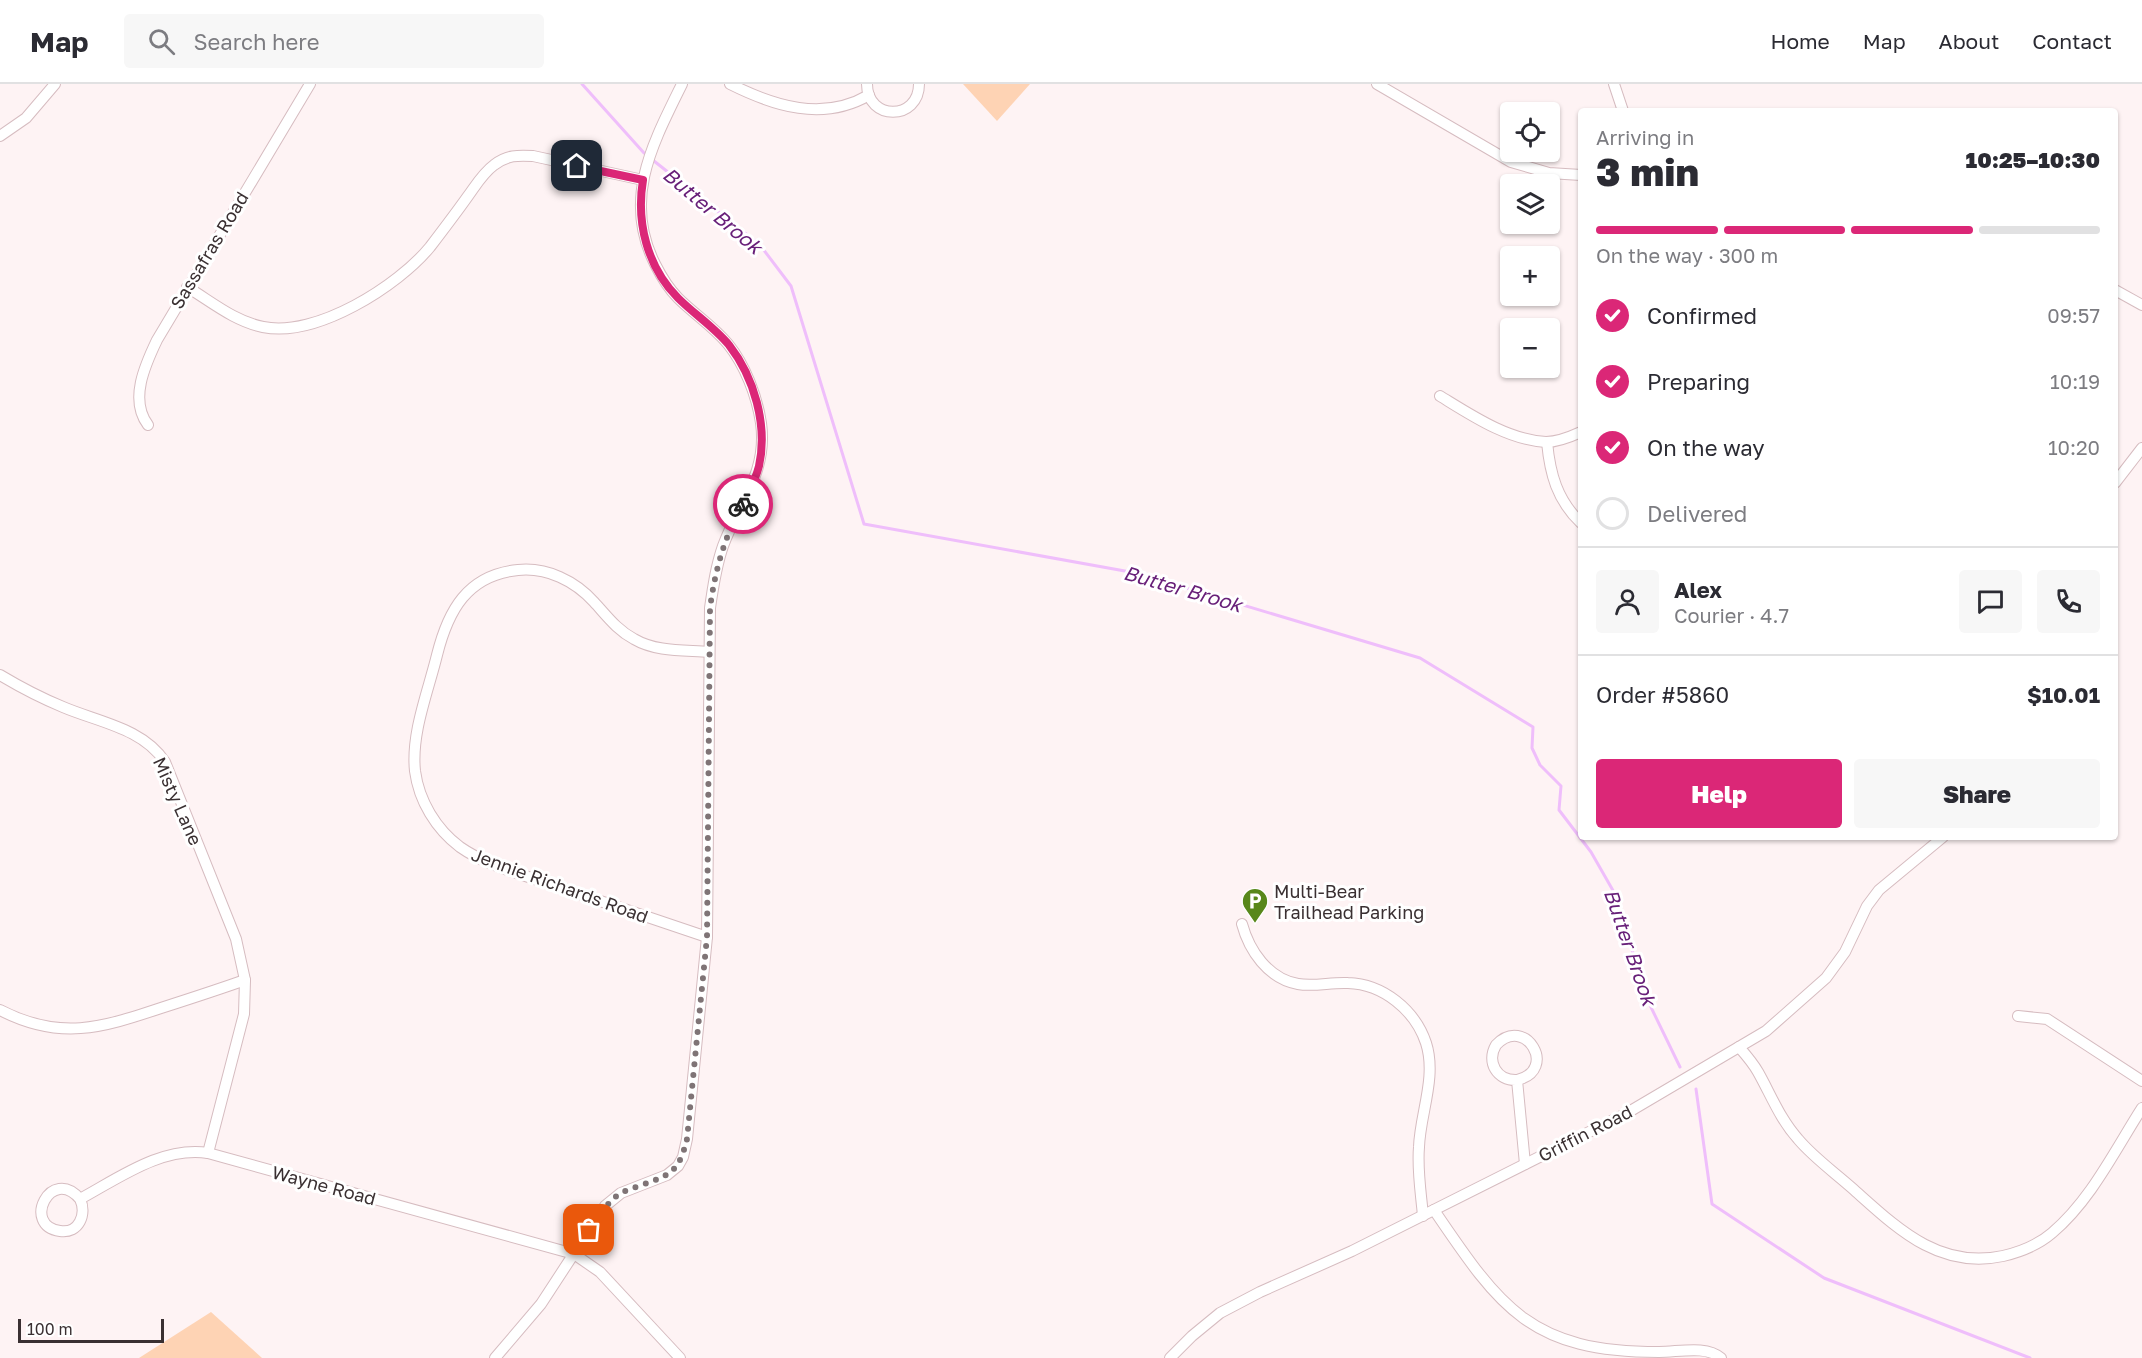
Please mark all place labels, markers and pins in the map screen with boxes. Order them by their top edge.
pin [551,140,602,191]
place label: Multi-Bear Trailhead Parking [1274,880,1424,923]
parking icon: Multi-Bear Trailhead Parking [1240,886,1270,924]
pin [563,1204,614,1255]

